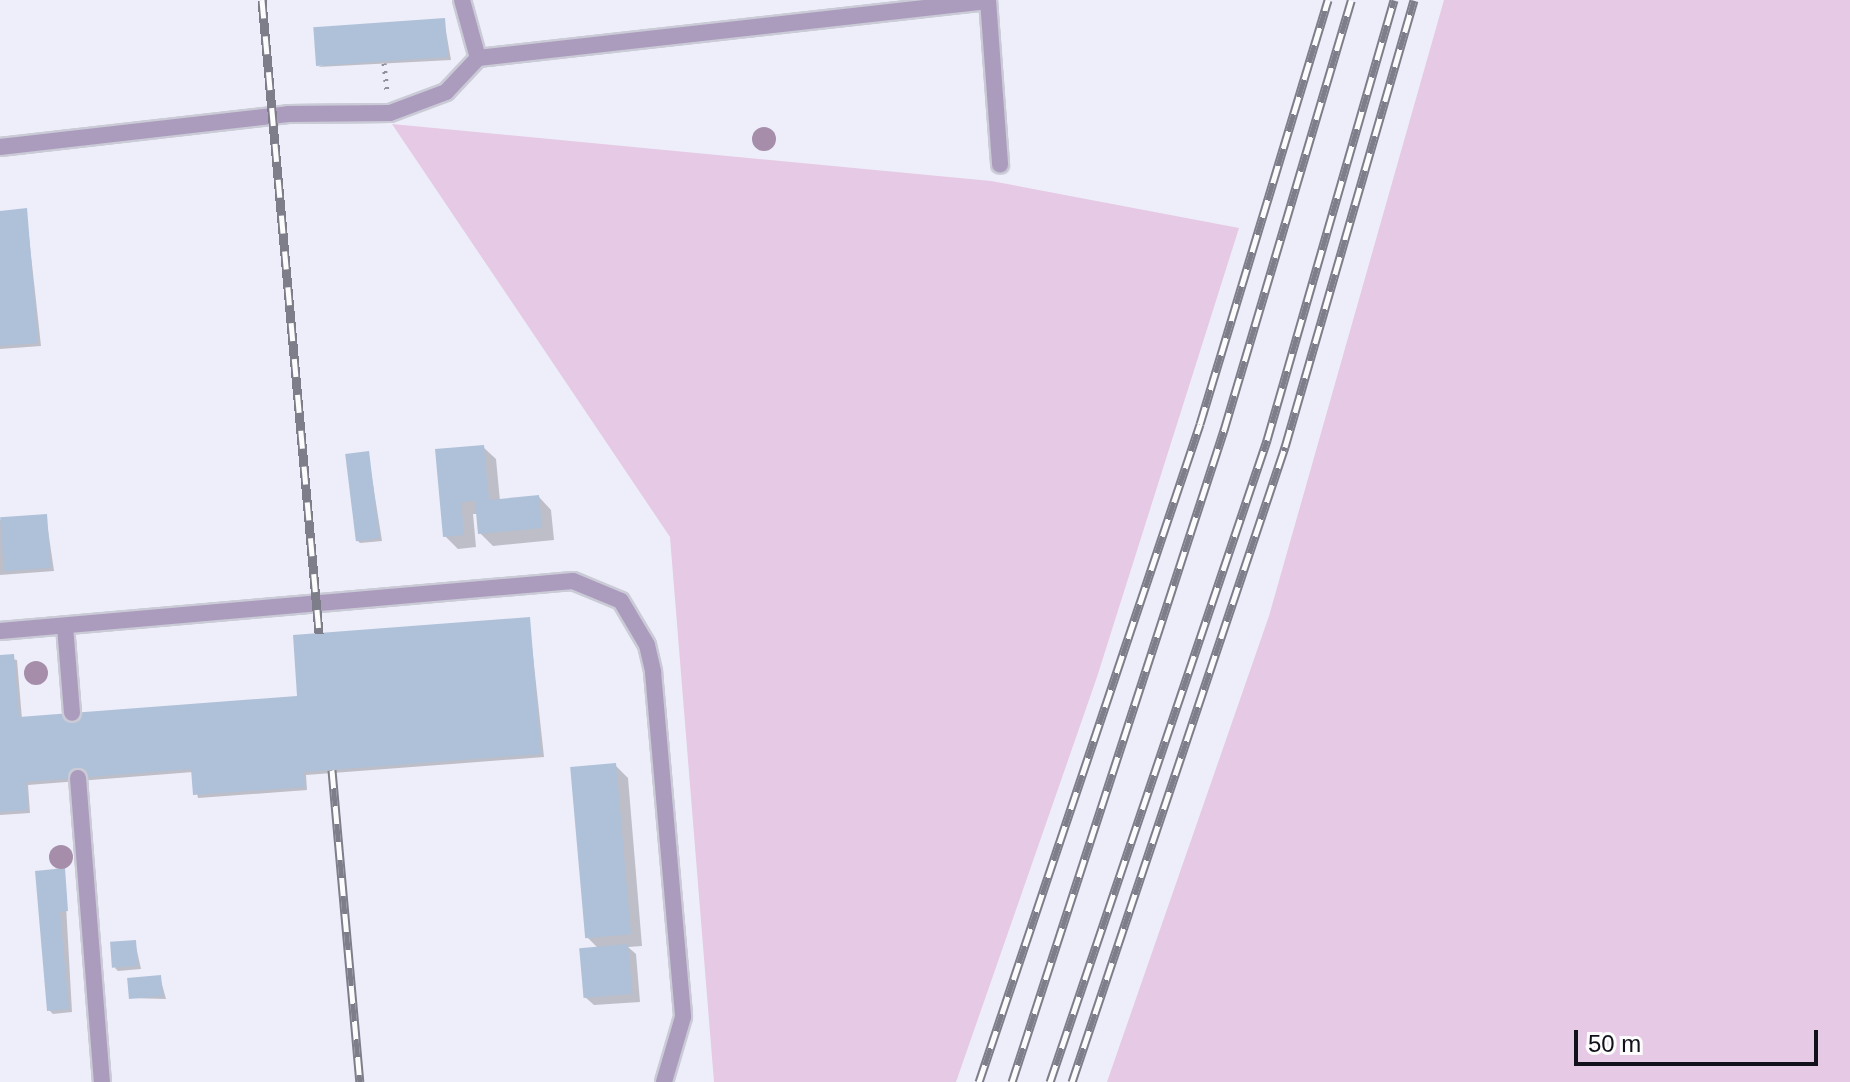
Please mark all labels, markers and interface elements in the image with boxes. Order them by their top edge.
scale bar [1578,1014,1822,1064]
text: 50 m [1588,1030,1641,1057]

